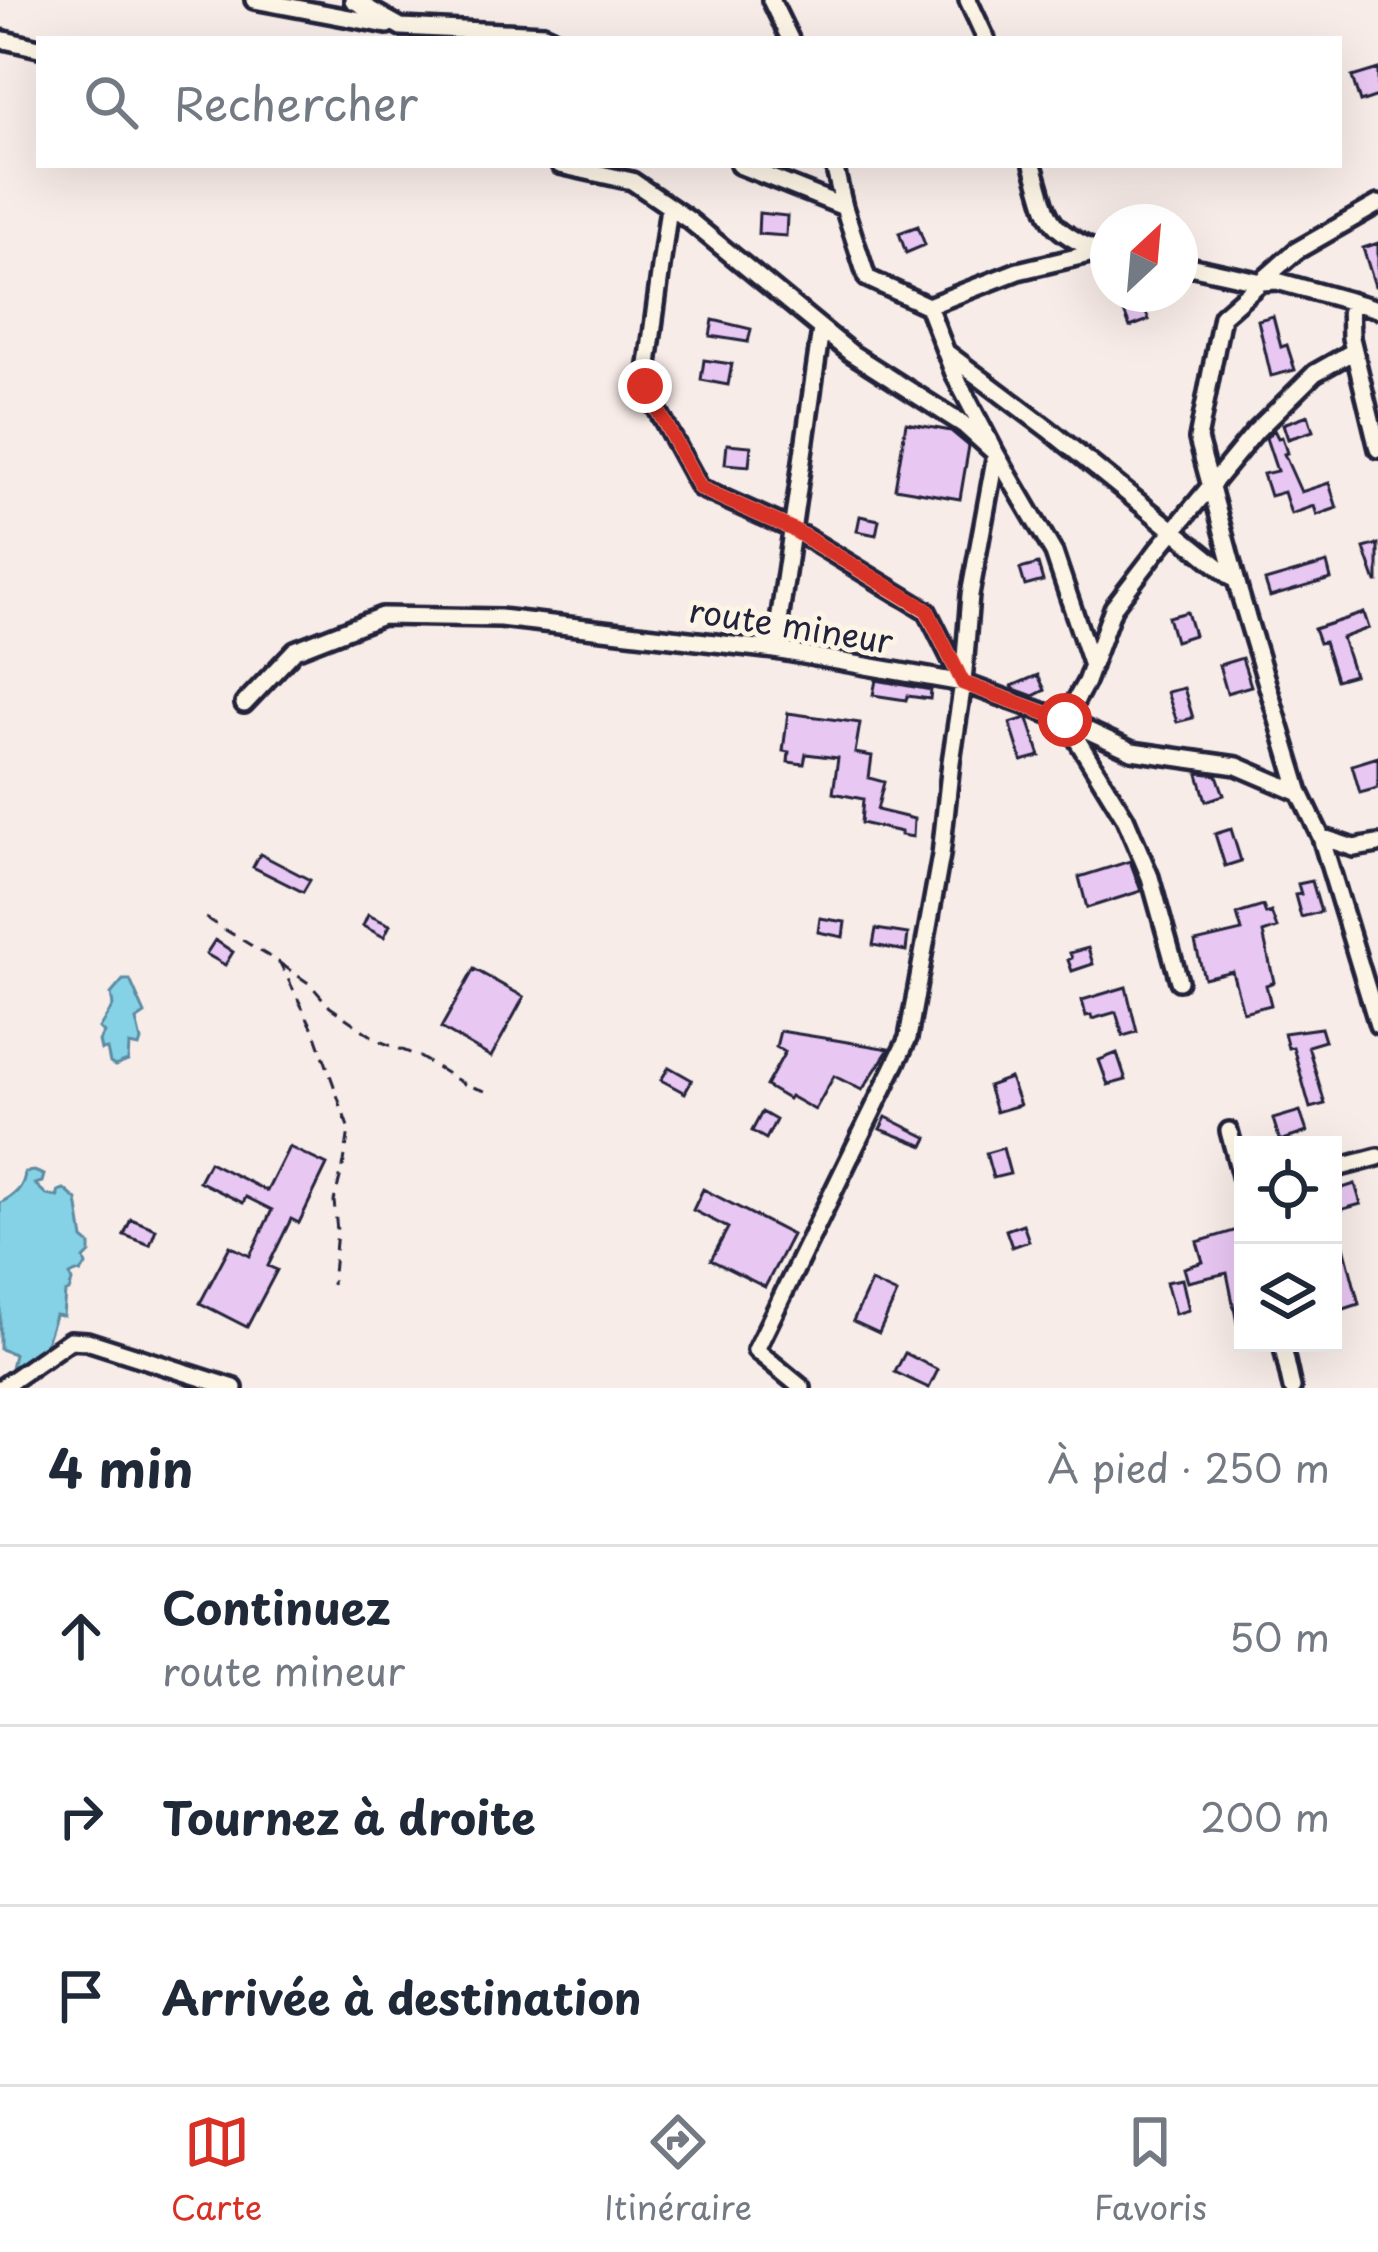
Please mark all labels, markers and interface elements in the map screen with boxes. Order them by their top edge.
search box [36,36,1342,168]
text: Rechercher [174,68,418,136]
icon: search [78,69,144,135]
north arrow [1090,204,1198,312]
route end [618,359,672,413]
street label: route mineur [686,583,897,665]
route start [1038,693,1092,747]
map controls [1234,1136,1342,1352]
button: locate [1234,1136,1342,1244]
button: layers [1234,1244,1342,1352]
text: 4 min [48,1428,193,1505]
text: À pied · 250 m [1047,1437,1330,1496]
text: Continuez [162,1572,391,1640]
icon: ahead [48,1603,114,1669]
text: 50 m [1229,1606,1330,1665]
text: route mineur [162,1640,405,1699]
text: Tournez à droite [162,1782,536,1850]
icon: right [48,1783,114,1849]
text: 200 m [1200,1786,1330,1845]
text: Arrivée à destination [162,1962,642,2030]
icon: arrive [48,1963,114,2029]
tab: Carte [171,2109,262,2231]
tab: Itinéraire [604,2109,752,2231]
tab: Favoris [1094,2109,1207,2231]

